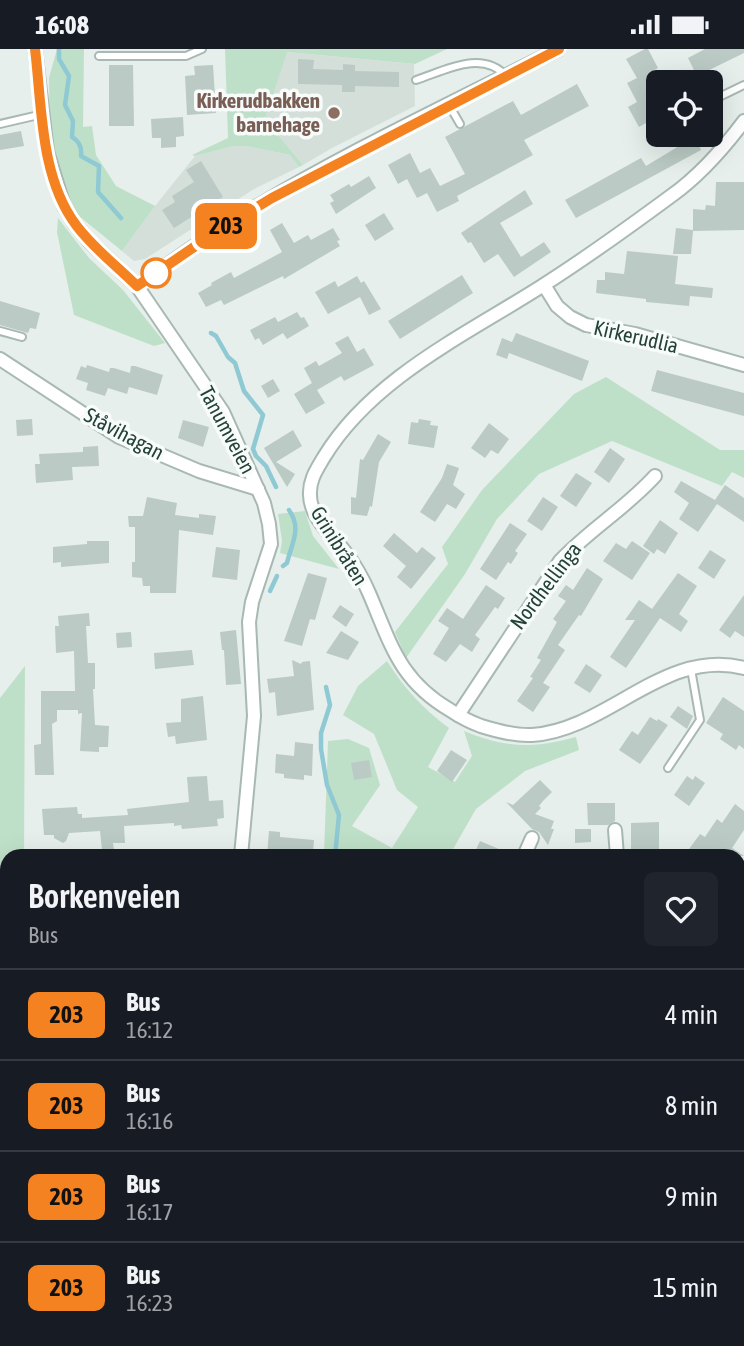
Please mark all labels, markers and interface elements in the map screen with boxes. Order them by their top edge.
text: 16:08 [35,10,89,40]
map controls [646,70,723,147]
button: locate [646,70,723,147]
place label: Kirkerudbakken barnehage [197,88,320,136]
marker: Kirkerudbakken barnehage [326,105,342,121]
line badge: 203 [186,203,266,249]
text: 203 [209,212,243,239]
unlabelled marker [141,258,171,288]
street label: Kirkerudlia [592,315,681,357]
street label: Tanumveien [195,382,261,477]
street label: Ståvihagan [81,402,168,464]
street label: Grinibråten [306,502,373,589]
street label: Nordhellinga [505,537,586,634]
button: heart [644,872,718,946]
text: Borkenveien [28,877,181,915]
text: Bus [28,922,58,948]
text: Bus [126,987,160,1017]
text: 4 min [665,1000,718,1030]
text: 203 [50,1001,83,1028]
text: 16:12 [126,1017,173,1043]
text: Bus [126,1078,160,1108]
text: 8 min [665,1091,718,1121]
text: 203 [50,1092,83,1119]
text: 16:16 [126,1108,173,1134]
text: Bus [126,1169,160,1199]
text: 9 min [665,1182,718,1212]
text: 203 [50,1183,83,1210]
text: 16:17 [126,1199,173,1225]
text: Bus [126,1260,160,1290]
text: 15 min [653,1273,718,1303]
text: 203 [50,1274,83,1301]
text: 16:23 [126,1290,173,1316]

